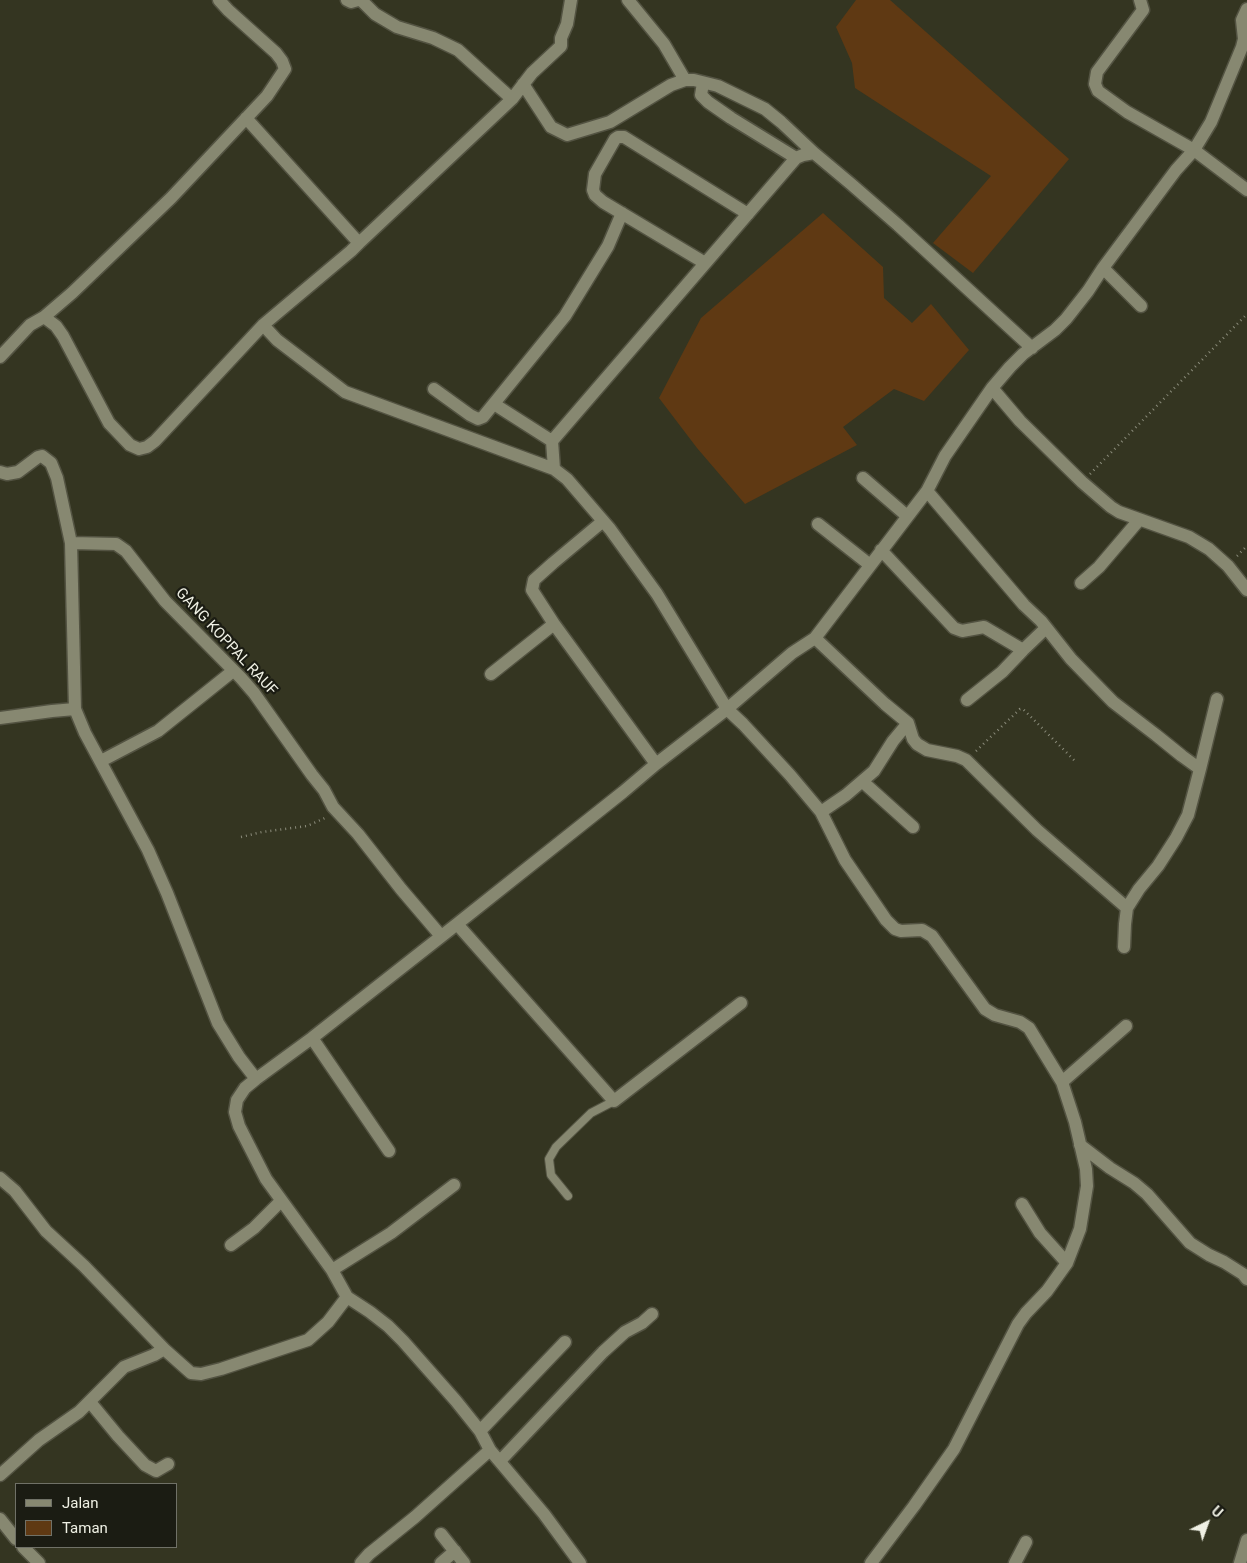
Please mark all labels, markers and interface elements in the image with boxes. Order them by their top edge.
street label: GANG KOPPAL RAUF [171,584,281,700]
legend [15,1483,178,1548]
text: Jalan [62,1494,99,1512]
north arrow [1182,1498,1232,1548]
text: U [1208,1503,1226,1521]
text: Taman [62,1519,108,1537]

